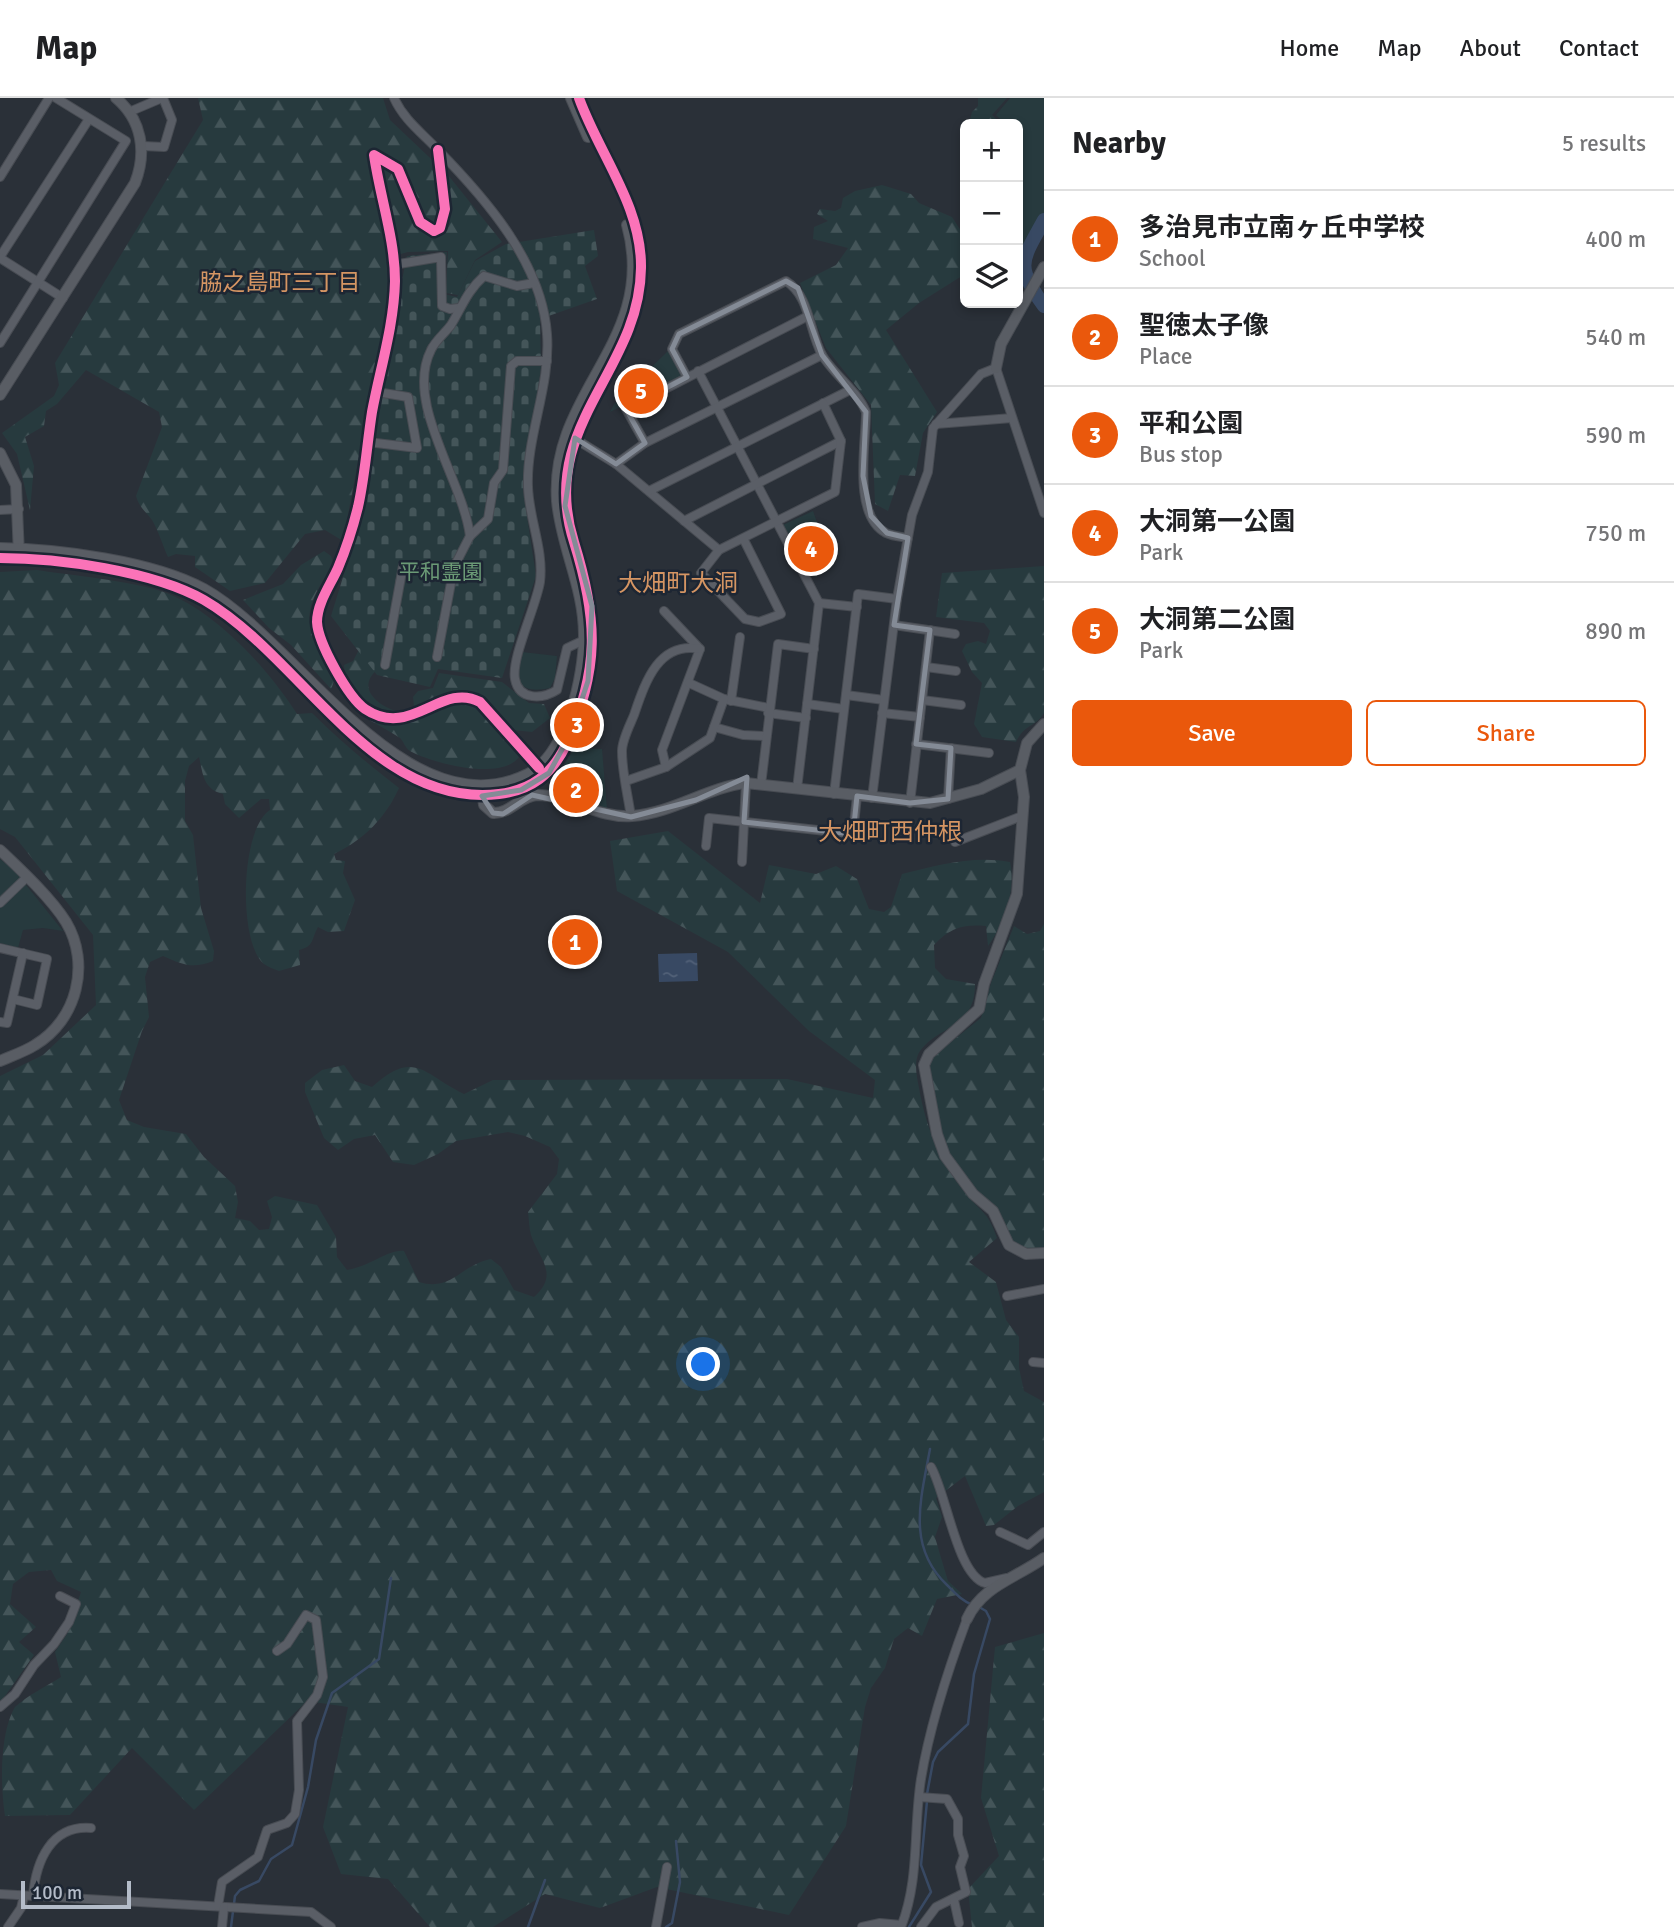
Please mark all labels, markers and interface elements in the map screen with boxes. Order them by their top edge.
text: Map [35,28,97,69]
text: Home [1279,33,1339,63]
text: Map [1377,33,1422,63]
text: About [1460,33,1521,63]
text: Contact [1559,33,1639,63]
map controls [960,119,1023,308]
button: + [960,119,1023,182]
text: Nearby [1072,125,1166,162]
text: 5 results [1562,129,1646,158]
button: − [960,182,1023,245]
text: 多治見市立南ヶ丘中学校 [1139,212,1425,244]
text: 1 [1089,225,1101,254]
text: 400 m [1585,225,1646,254]
text: School [1139,244,1206,273]
button: layers [960,245,1023,308]
district label: 脇之島町三丁目 [200,268,361,297]
text: 聖徳太子像 [1139,310,1269,342]
text: 2 [1089,323,1101,352]
text: 540 m [1585,323,1646,352]
text: Place [1139,342,1193,371]
pin: 5 [618,365,664,417]
text: 平和公園 [1139,408,1243,440]
text: 3 [1089,421,1101,450]
text: 590 m [1585,421,1646,450]
text: Bus stop [1139,440,1223,469]
text: 大洞第一公園 [1139,506,1295,538]
text: 4 [1089,519,1101,548]
text: 750 m [1585,519,1646,548]
pin: 4 [788,523,834,575]
text: Park [1139,538,1183,567]
park label: 平和霊園 [399,559,483,585]
district label: 大畑町大洞 [618,568,738,598]
text: 大洞第二公園 [1139,604,1295,636]
text: 5 [1089,617,1101,646]
text: 890 m [1585,617,1646,646]
text: Park [1139,636,1183,665]
pin: 3 [554,699,600,751]
button: Save [1072,700,1352,766]
button: Share [1366,700,1646,766]
pin: 2 [553,764,599,816]
district label: 大畑町西仲根 [818,817,962,847]
pin: 1 [552,916,598,968]
your location [686,1347,720,1381]
scale bar [21,1878,131,1910]
text: 100 m [32,1881,82,1905]

